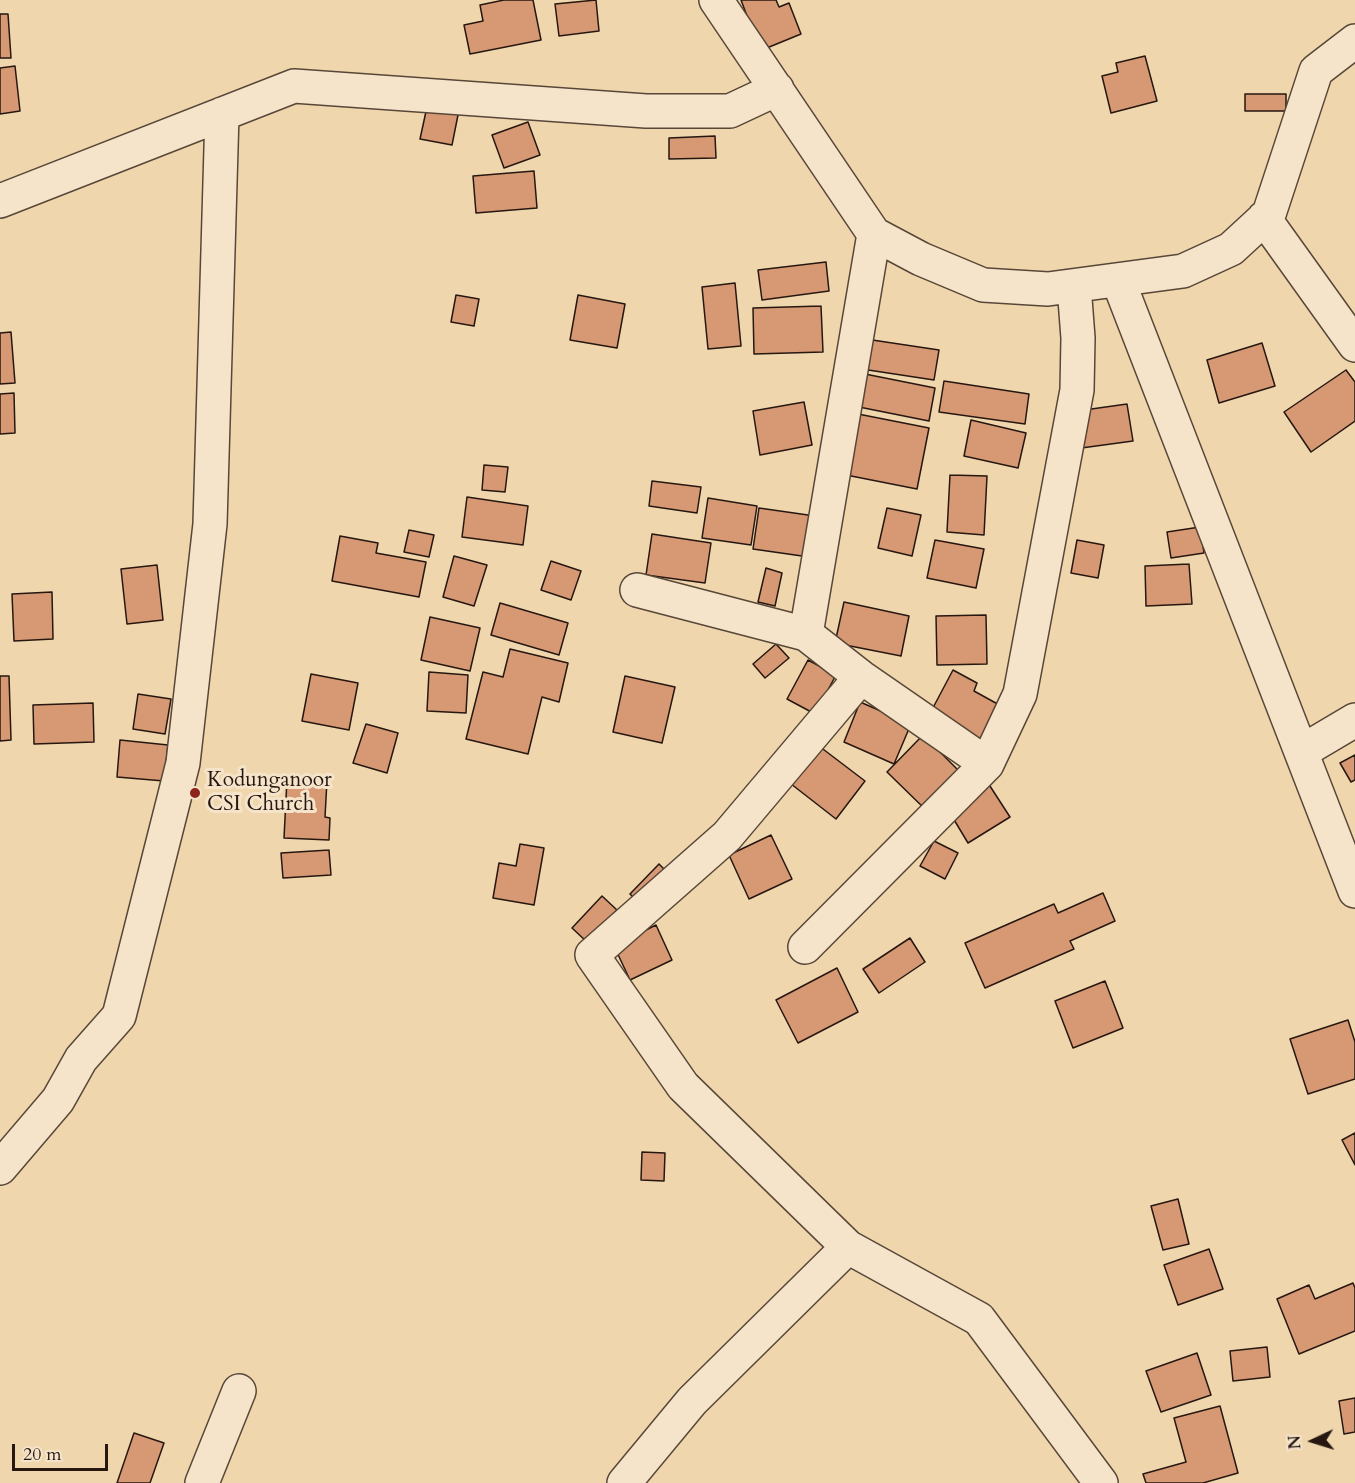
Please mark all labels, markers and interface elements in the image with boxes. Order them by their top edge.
place label: Kodunganoor CSI Church [207,768,332,818]
marker: Kodunganoor CSI Church [188,786,202,800]
north arrow [1283,1411,1343,1471]
scale bar [15,1432,111,1470]
text: N [1284,1435,1307,1450]
text: 20 m [23,1442,62,1467]

